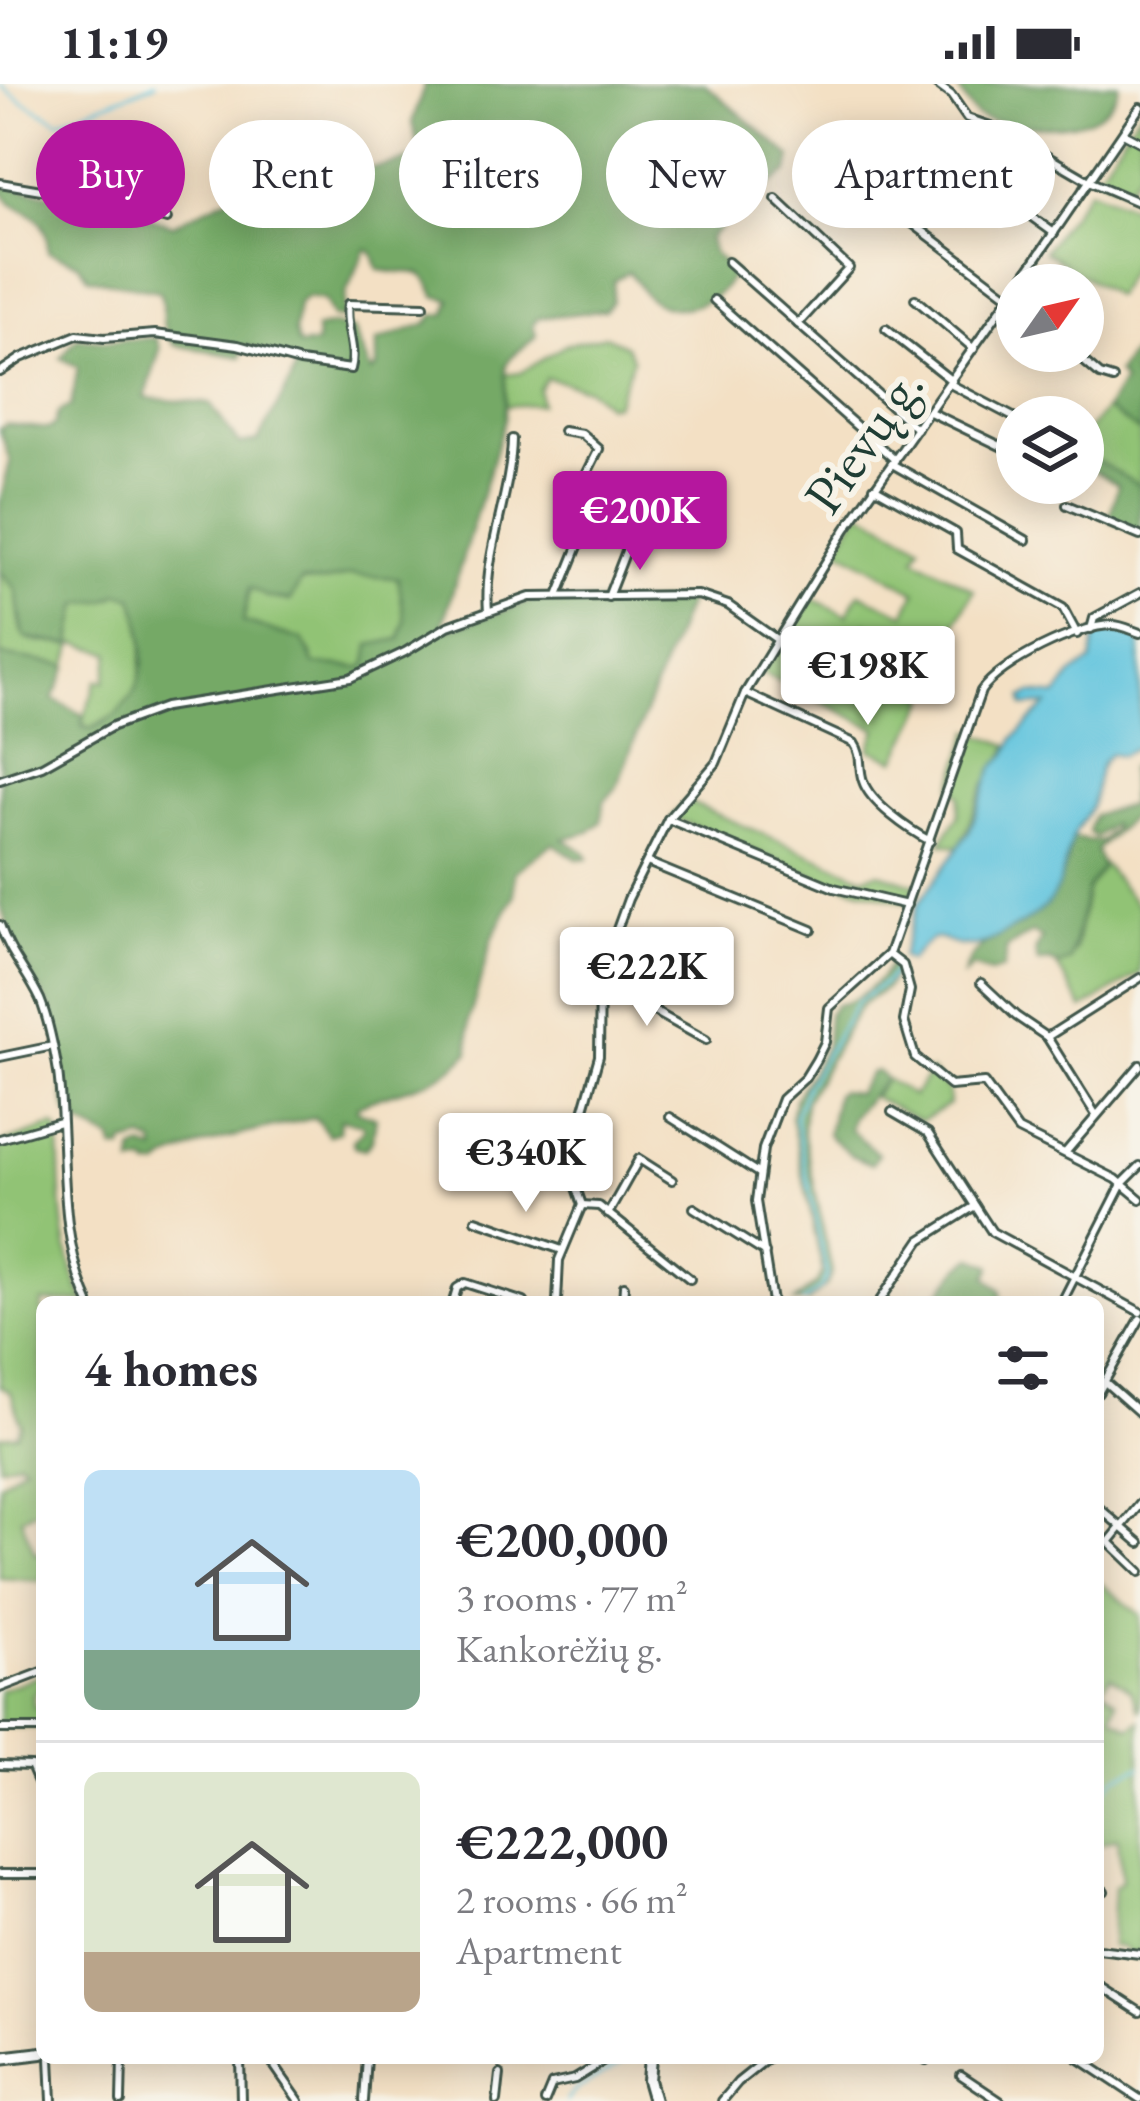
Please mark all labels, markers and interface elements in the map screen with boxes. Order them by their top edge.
text: 11:19 [60,13,168,71]
chip: Buy [36,120,185,228]
chip: Rent [209,120,375,228]
chip: Filters [399,120,582,228]
chip: New [606,120,768,228]
chip: Apartment [792,120,1055,228]
north arrow [996,264,1104,372]
map controls [996,264,1104,504]
street label: Pievų g. [788,353,938,527]
button: layers [996,396,1104,504]
pin: €200K [556,471,724,573]
text: €200K [580,484,700,535]
pin: €198K [784,626,952,728]
text: €198K [808,639,928,690]
pin: €222K [563,927,731,1029]
text: €222K [587,940,707,991]
pin: €340K [442,1113,610,1215]
text: €340K [466,1126,586,1177]
text: 4 homes [84,1335,258,1401]
icon: filters [990,1335,1056,1401]
text: €200,000 [456,1506,668,1572]
icon: home [180,1518,324,1662]
text: 3 rooms · 77 m² [456,1572,688,1623]
text: Kankorėžių g. [456,1623,663,1674]
text: €222,000 [456,1808,668,1874]
icon: home [180,1820,324,1964]
text: 2 rooms · 66 m² [456,1874,688,1925]
text: Apartment [456,1925,622,1976]

